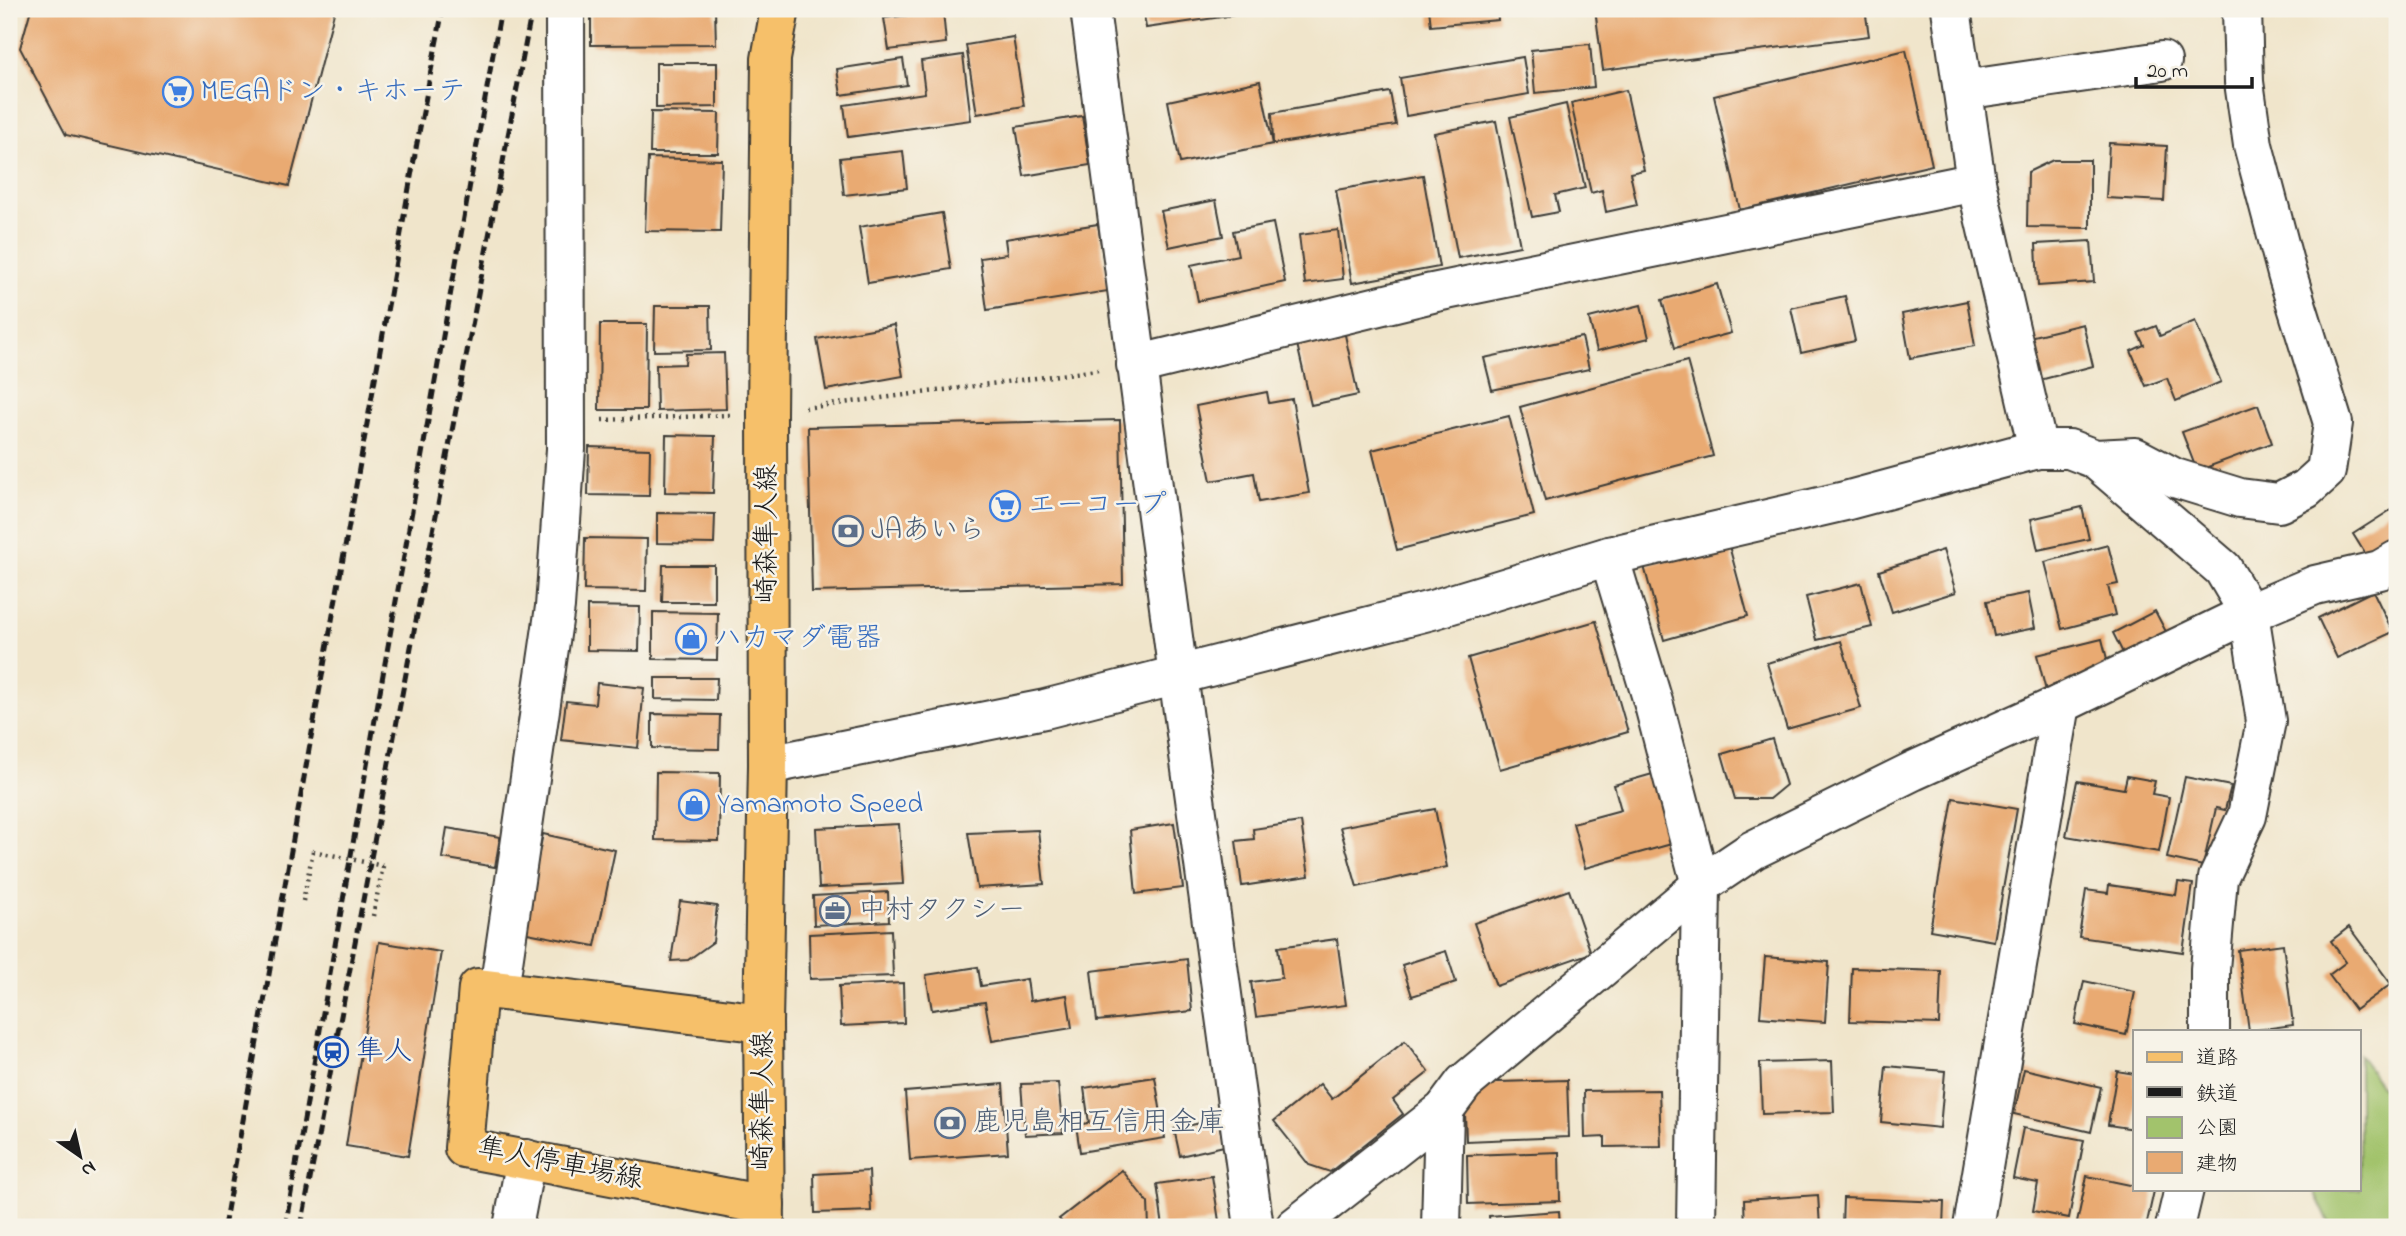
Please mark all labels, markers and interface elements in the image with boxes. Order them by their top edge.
scale bar [2136,46,2252,90]
text: 20 m [2147,57,2188,87]
place label: MEGAドン・キホーテ [201,72,466,113]
supermarket icon: MEGAドン・キホーテ [161,75,195,109]
street label: 崎森隼人線 [748,464,789,604]
place label: エーコープ [1028,486,1167,527]
supermarket icon: エーコープ [988,489,1022,523]
place label: JAあいら [871,511,986,552]
bank icon: JAあいら [831,514,865,548]
place label: ハカマダ電器 [714,619,882,660]
shop icon: ハカマダ電器 [674,622,708,656]
place label: Yamamoto Speed [717,785,923,826]
shop icon: Yamamoto Speed [677,788,711,822]
place label: 中村タクシー [858,891,1025,932]
office icon: 中村タクシー [818,894,852,928]
legend [2133,1030,2360,1190]
street label: 崎森隼人線 [744,1031,785,1171]
place label: 隼人 [356,1032,412,1073]
station icon: 隼人 [316,1035,350,1069]
text: 道路 [2196,1044,2238,1074]
text: 鉄道 [2196,1080,2238,1110]
place label: 鹿児島相互信用金庫 [973,1103,1225,1144]
bank icon: 鹿児島相互信用金庫 [933,1106,967,1140]
text: 公園 [2196,1114,2238,1144]
north arrow [46,1120,116,1190]
street label: 隼人停車場線 [474,1129,646,1201]
text: 建物 [2196,1150,2238,1180]
text: N [75,1153,101,1183]

